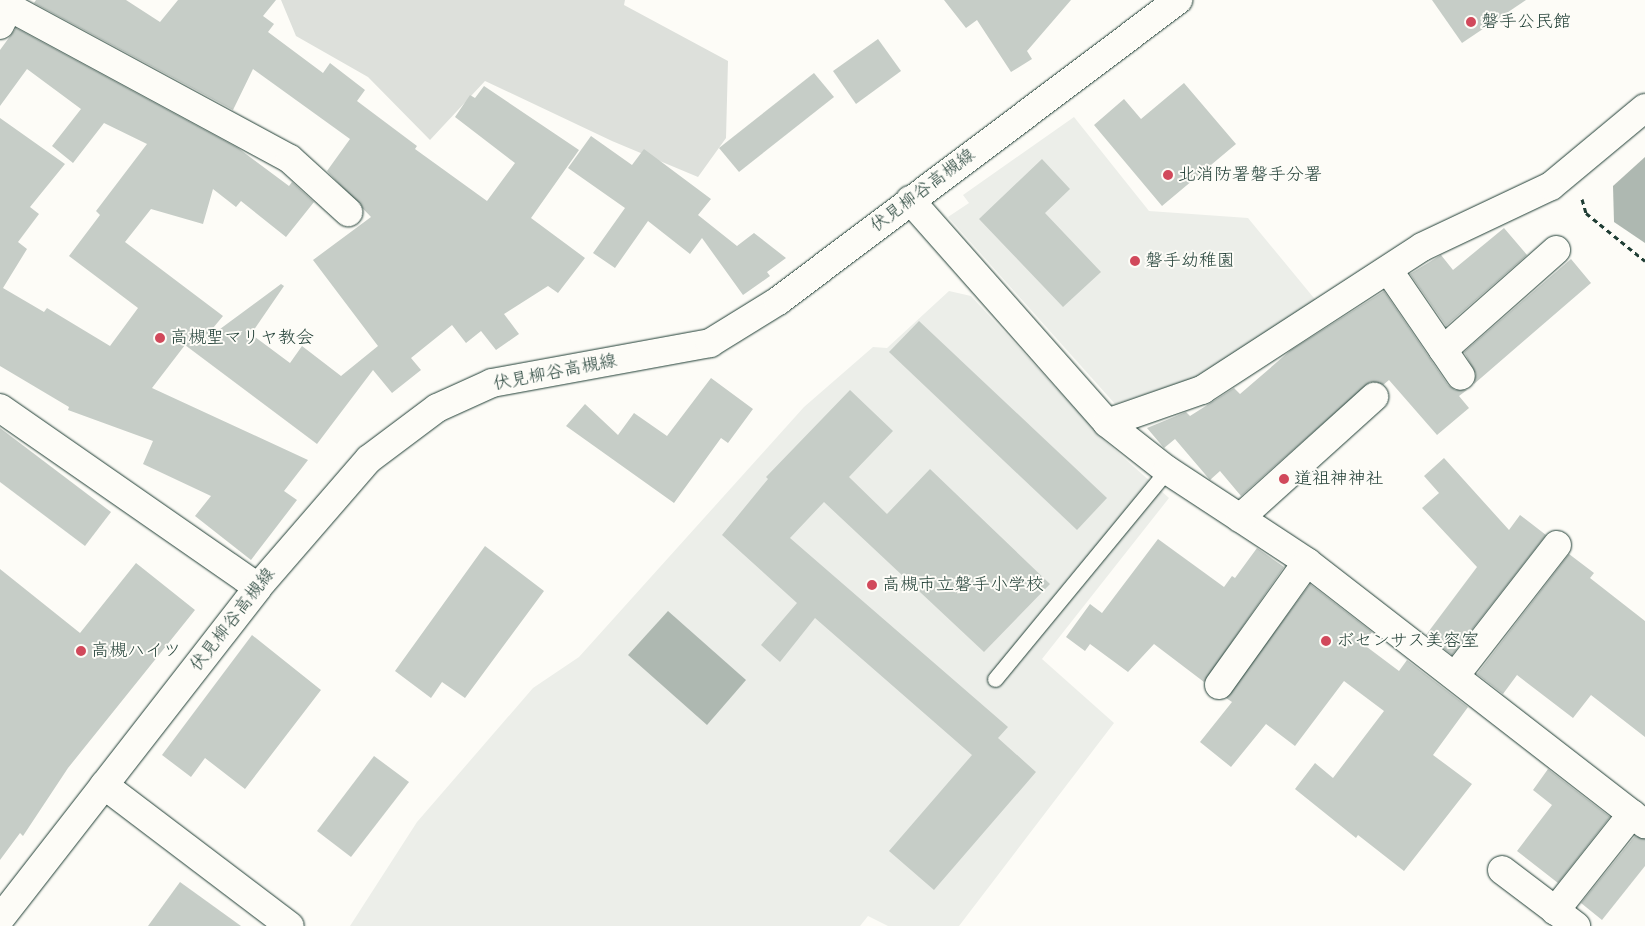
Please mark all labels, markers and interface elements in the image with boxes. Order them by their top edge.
place label: 磐手公民館 [1481,11,1571,33]
marker: 磐手公民館 [1465,16,1477,28]
street label: 伏見柳谷高槻線 [866,144,980,238]
place label: 北消防署磐手分署 [1178,164,1322,186]
marker: 北消防署磐手分署 [1162,169,1174,181]
place label: 磐手幼稚園 [1145,250,1235,272]
marker: 磐手幼稚園 [1129,255,1141,267]
place label: 高槻聖マリヤ教会 [170,327,314,349]
marker: 高槻聖マリヤ教会 [154,332,166,344]
street label: 伏見柳谷高槻線 [491,350,619,396]
place label: 道祖神神社 [1294,468,1384,490]
marker: 道祖神神社 [1278,473,1290,485]
street label: 伏見柳谷高槻線 [186,564,280,676]
place label: 高槻市立磐手小学校 [882,574,1044,596]
marker: 高槻市立磐手小学校 [866,579,878,591]
place label: ボセンサス美容室 [1336,630,1480,652]
marker: ボセンサス美容室 [1320,635,1332,647]
place label: 高槻ハイツ [91,640,181,662]
marker: 高槻ハイツ [75,645,87,657]

